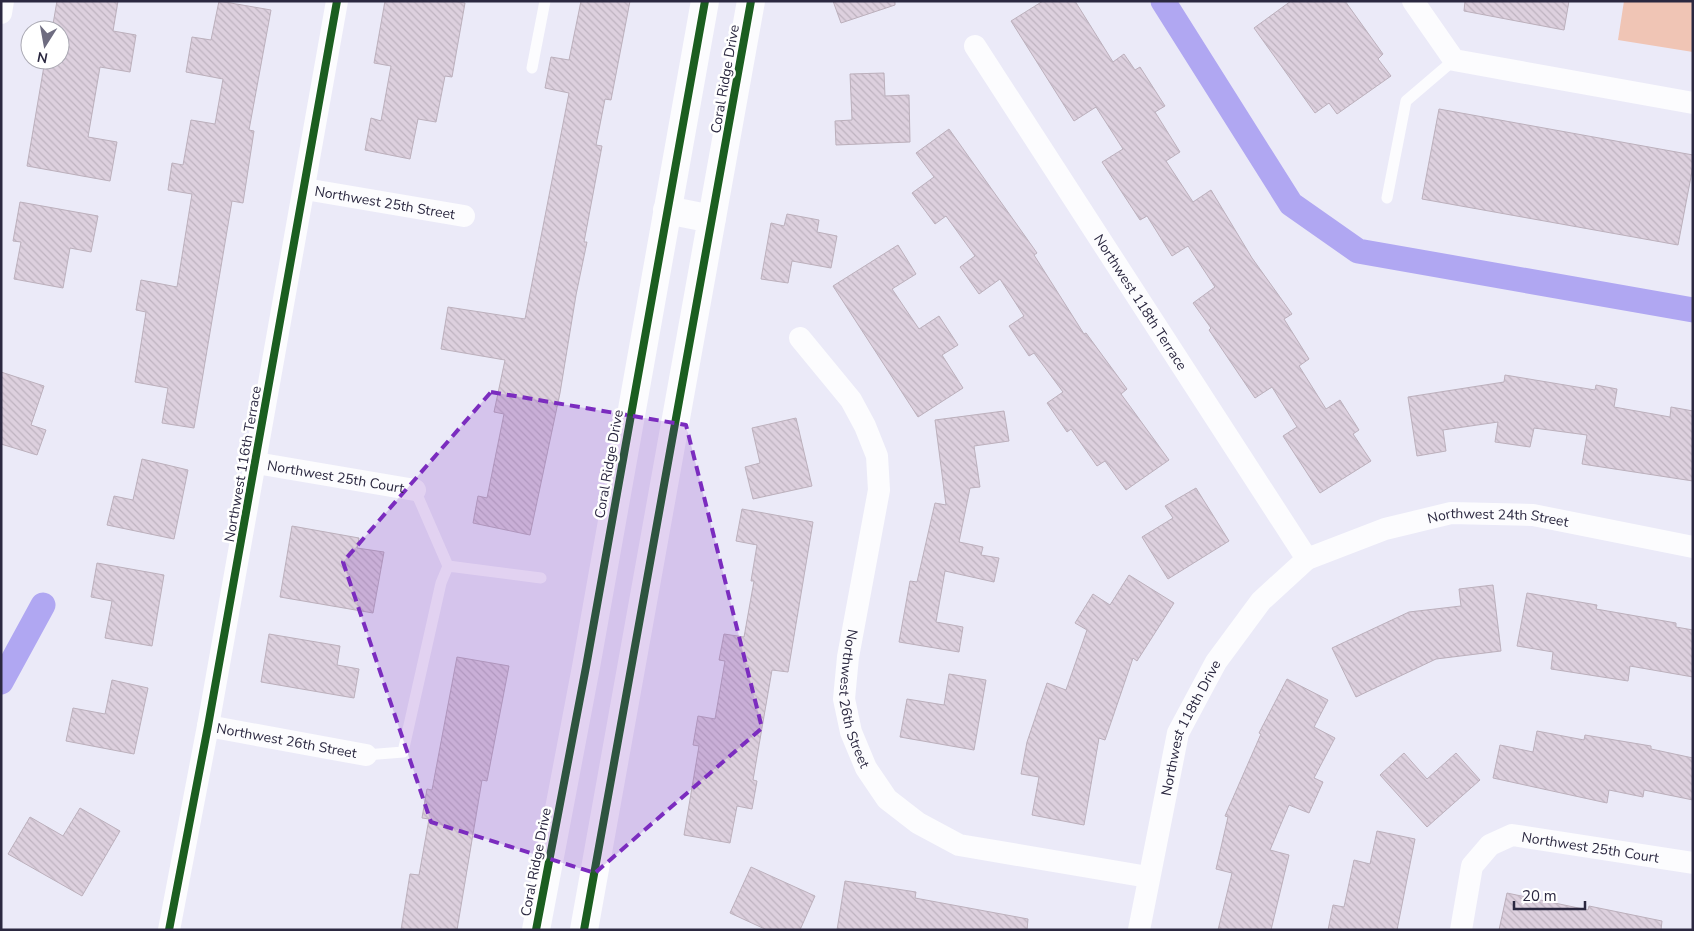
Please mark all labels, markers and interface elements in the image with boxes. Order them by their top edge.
north arrow [20,20,70,70]
street label: Coral Ridge Drive [706,23,744,135]
text: N [36,47,50,68]
street label: Northwest 25th Street [313,181,457,224]
street label: Northwest 118th Terrace [1090,230,1192,374]
street label: Northwest 116th Terrace [220,384,266,544]
street label: Coral Ridge Drive [590,408,628,520]
street label: Northwest 25th Court [266,456,406,498]
street label: Northwest 24th Street [1425,503,1570,531]
street label: Northwest 26th Street [835,628,874,771]
street label: Northwest 118th Drive [1156,656,1225,797]
street label: Northwest 26th Street [215,718,358,763]
street label: Coral Ridge Drive [516,806,556,918]
street label: Northwest 25th Court [1520,827,1660,867]
scale bar [1514,878,1585,910]
text: 20 m [1522,886,1557,906]

